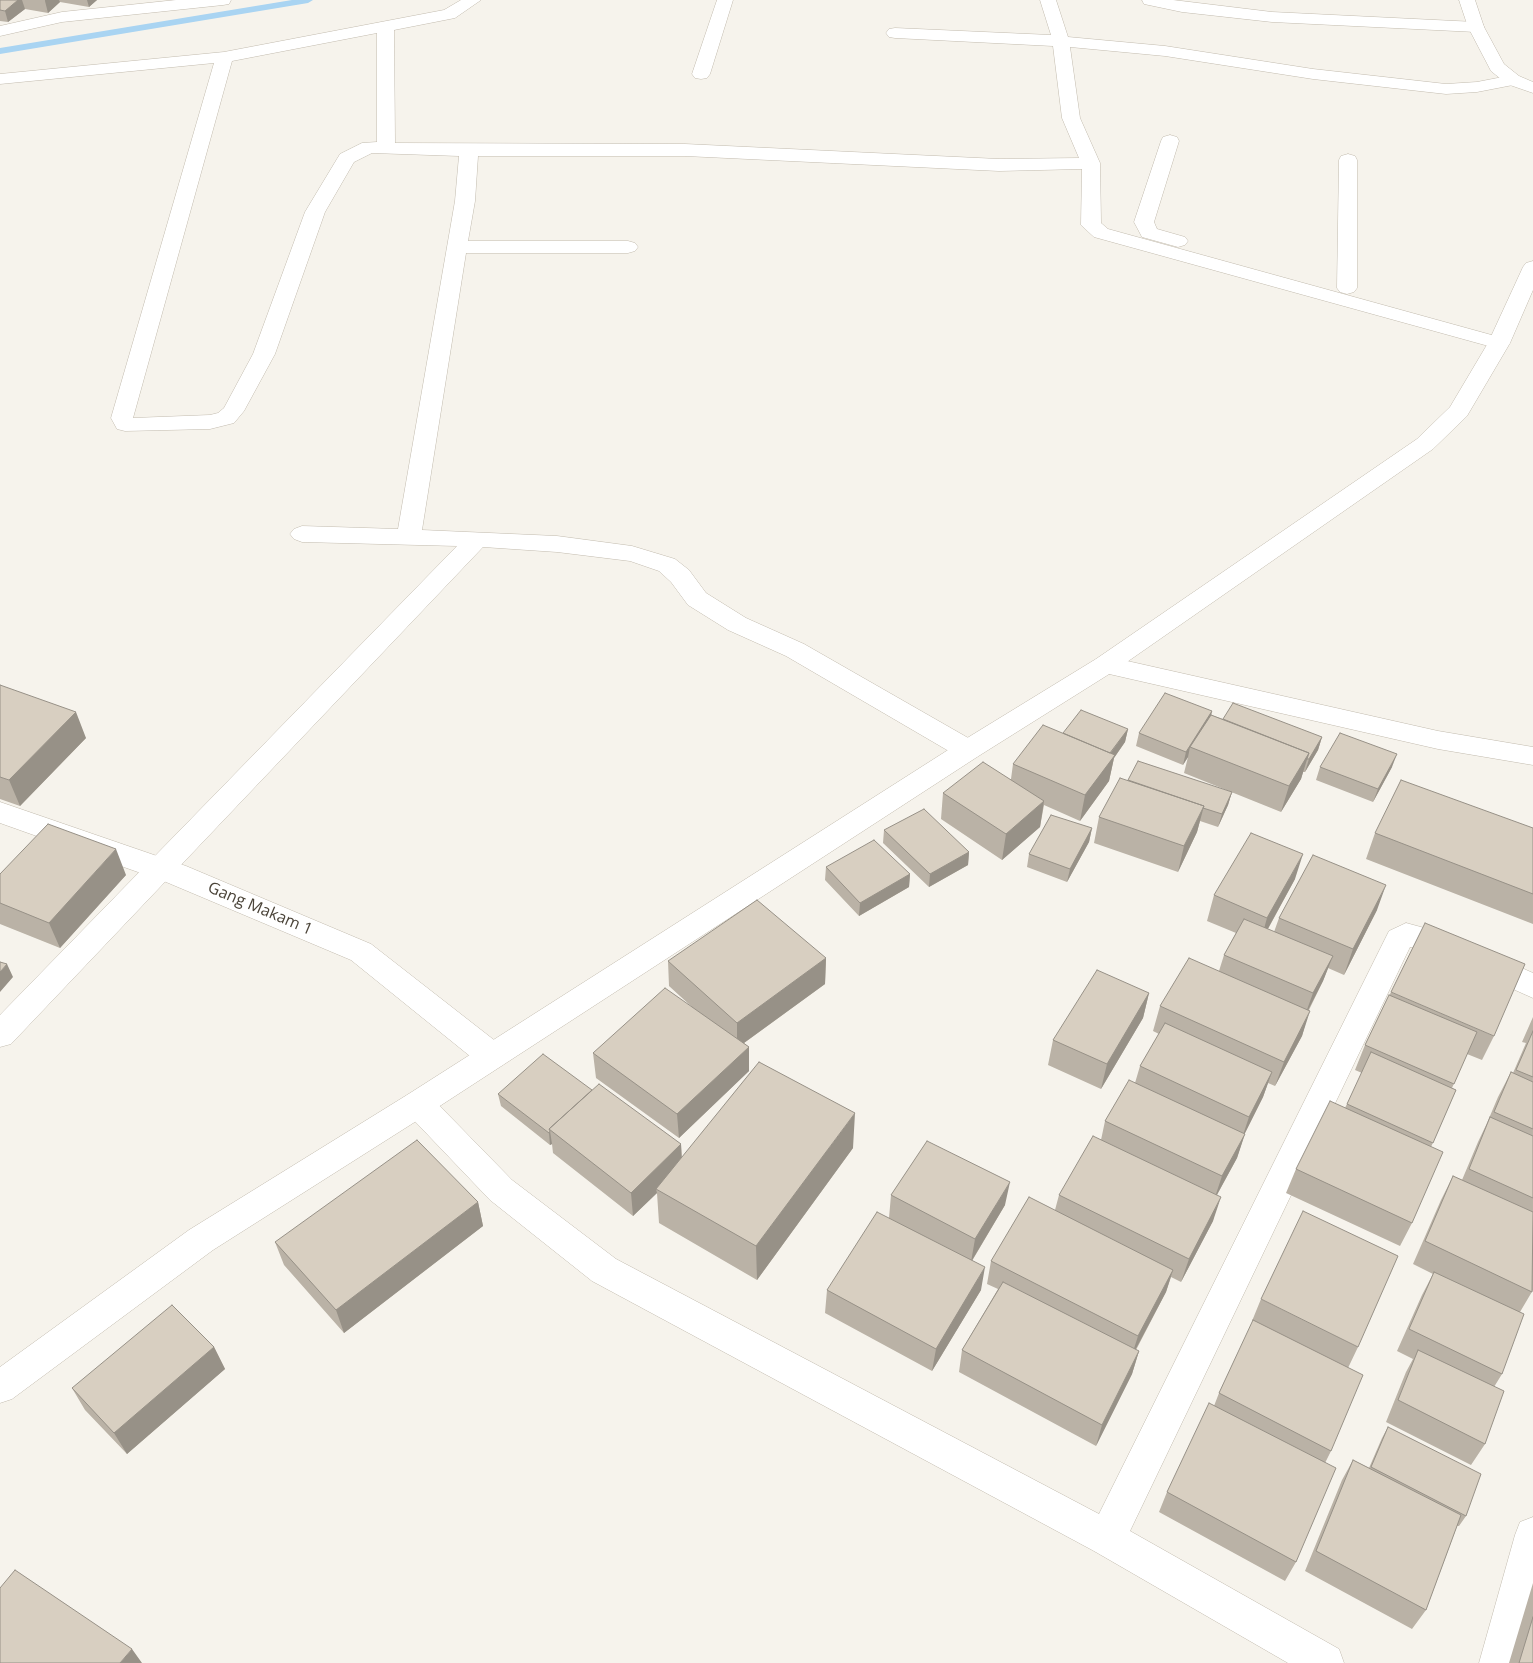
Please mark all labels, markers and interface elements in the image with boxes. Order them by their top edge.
street label: Gang Makam 1 [205,878,315,940]

